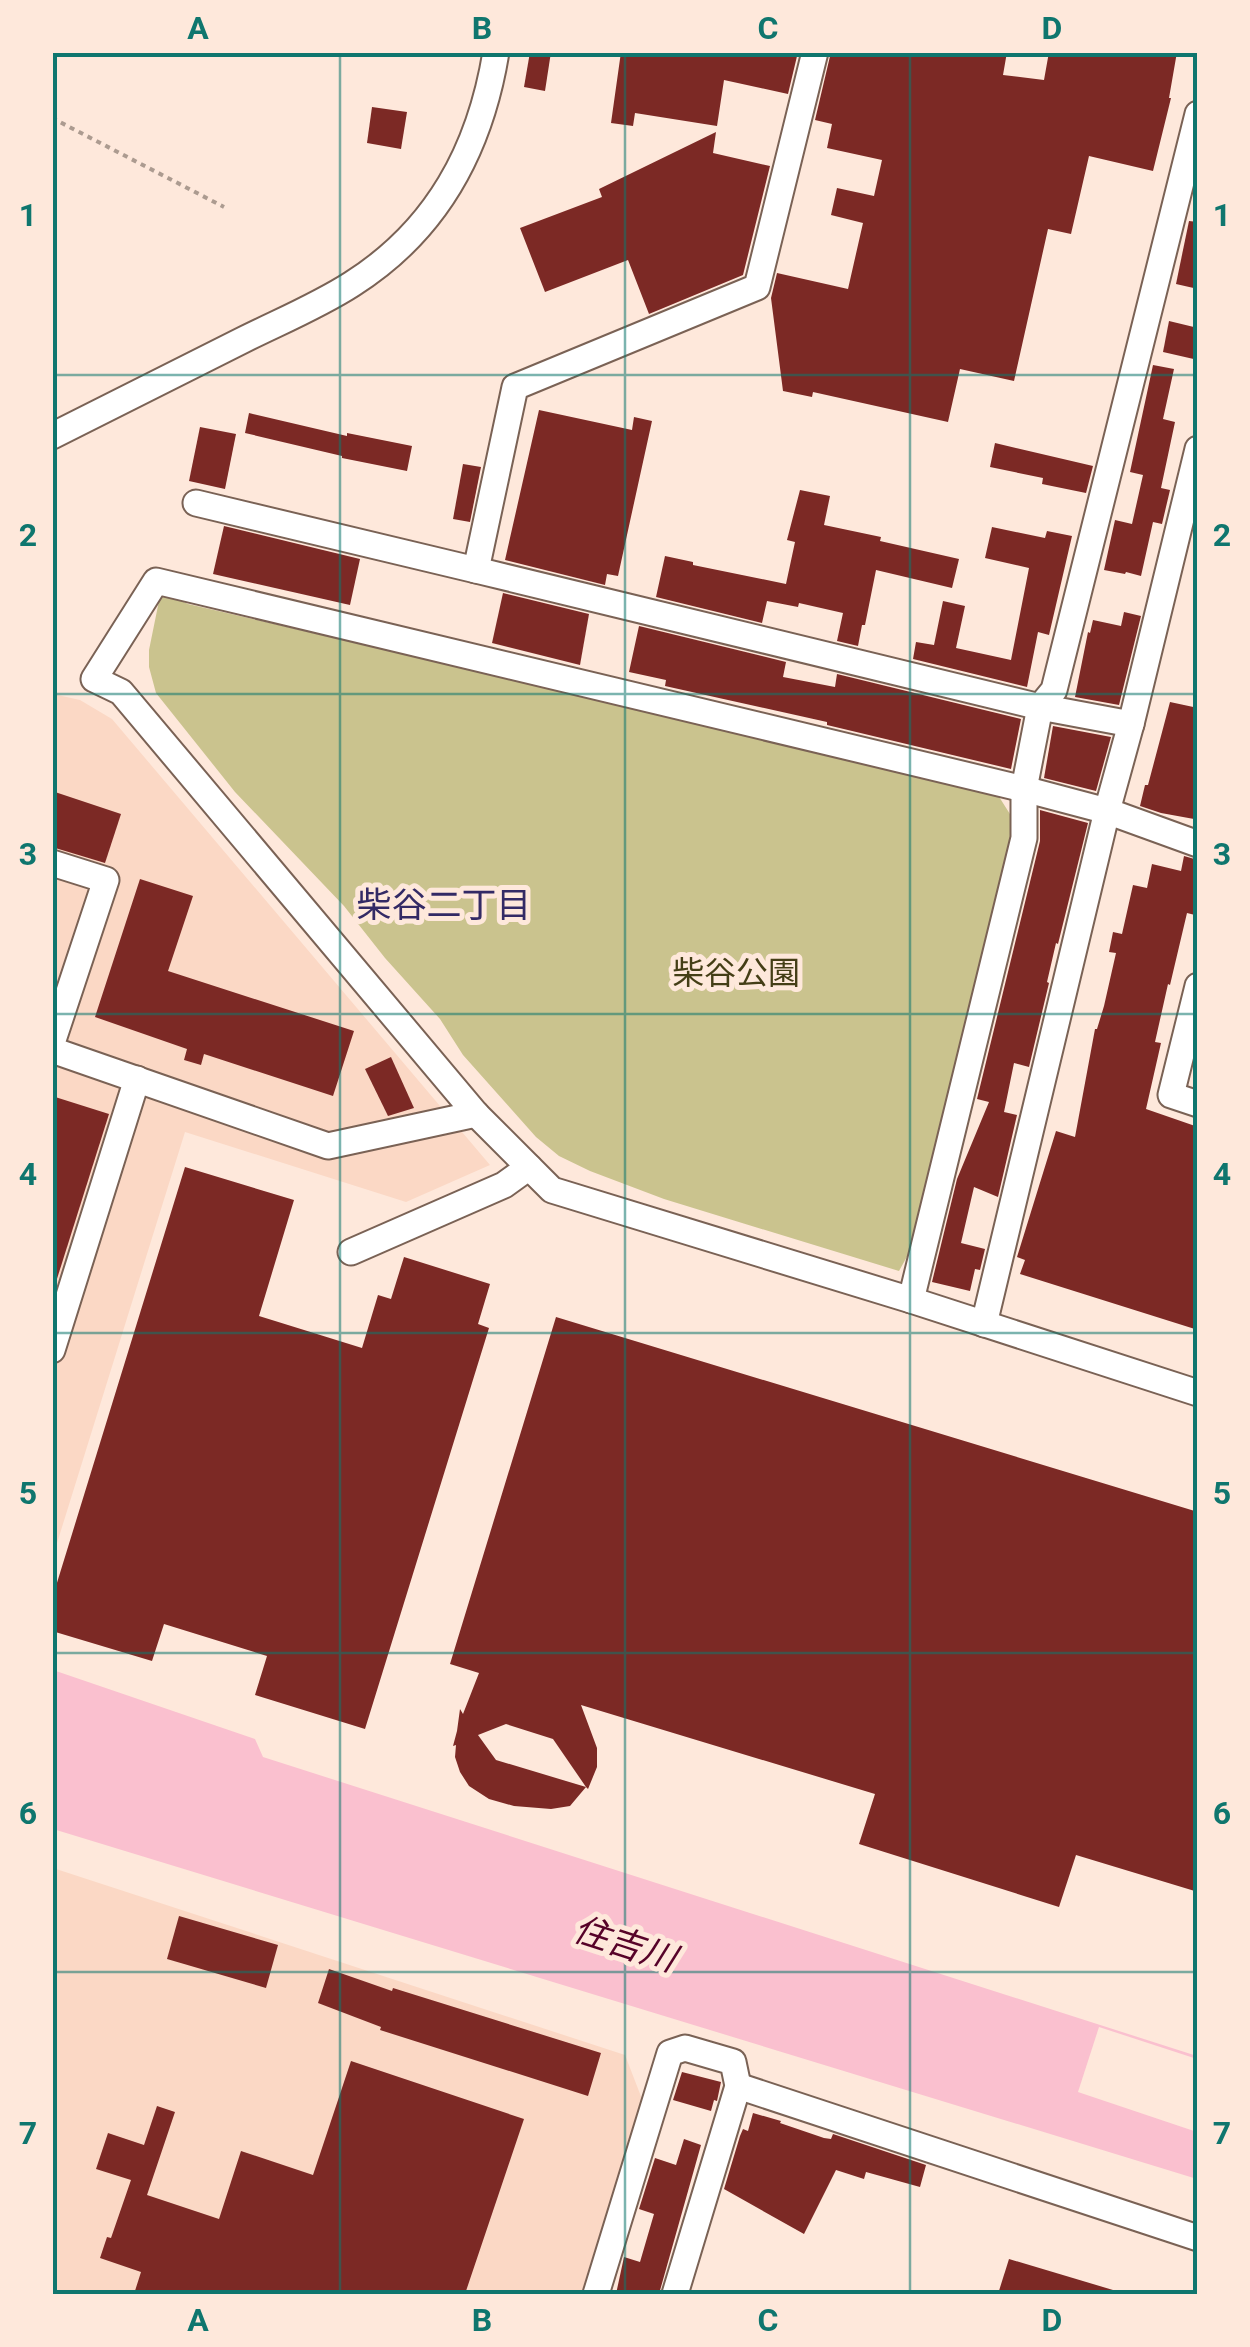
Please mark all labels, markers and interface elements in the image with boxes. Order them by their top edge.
text: A [187,9,209,47]
text: B [472,9,492,47]
text: C [758,9,778,47]
text: D [1042,9,1062,47]
text: 1 [19,196,37,234]
text: 1 [1213,196,1231,234]
text: 2 [19,516,37,554]
text: 2 [1213,516,1231,554]
text: 3 [19,835,37,873]
text: 3 [1213,835,1231,873]
district label: 柴谷二丁目 [356,885,532,926]
park label: 柴谷公園 [672,954,800,992]
text: 4 [19,1155,37,1193]
text: 4 [1213,1155,1231,1193]
text: 5 [19,1474,37,1512]
text: 5 [1213,1474,1231,1512]
text: 6 [19,1794,37,1832]
text: 6 [1213,1794,1231,1832]
water label: 住吉川 [569,1909,685,1981]
text: 7 [19,2114,37,2152]
text: 7 [1213,2114,1231,2152]
text: A [187,2301,209,2339]
text: B [472,2301,492,2339]
text: C [758,2301,778,2339]
text: D [1042,2301,1062,2339]

